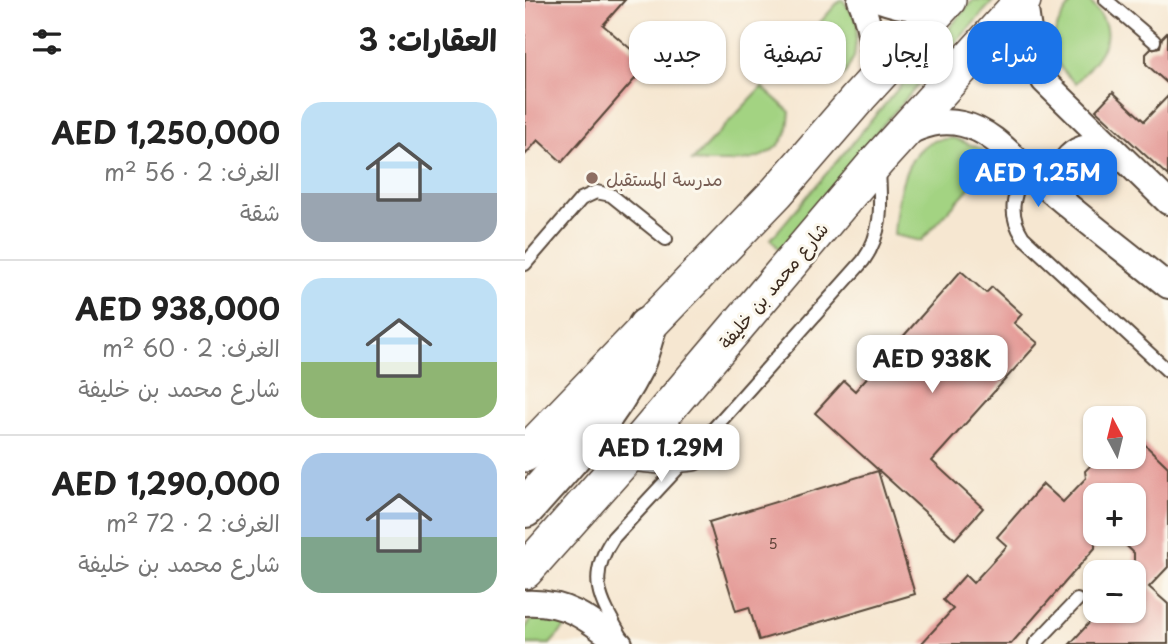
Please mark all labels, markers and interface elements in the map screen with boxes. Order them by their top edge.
text: العقارات: 3 [358,16,497,61]
chip: جديد [629,21,726,84]
chip: تصفية [740,21,846,84]
chip: إيجار [860,21,953,84]
chip: شراء [967,21,1062,84]
icon: filters [28,23,66,61]
text: AED 1,250,000 [51,109,280,154]
icon: home [357,130,441,214]
pin: AED 1.25M [958,150,1118,209]
text: الغرف: 2 · 56 m² [104,154,280,189]
text: AED 1.25M [975,154,1101,189]
place label: مدرسة المستقبل [606,165,723,192]
marker: مدرسة المستقبل [584,170,600,186]
text: شقة [240,194,280,229]
street label: شارع محمد بن خليفة [712,216,834,354]
text: AED 938,000 [75,285,280,330]
icon: home [357,306,441,390]
text: الغرف: 2 · 60 m² [102,330,280,365]
pin: AED 938K [860,336,1004,395]
text: AED 938K [873,340,991,375]
text: شارع محمد بن خليفة [78,370,280,405]
north arrow [1083,406,1146,469]
map controls [1083,406,1146,623]
pin: AED 1.29M [581,424,741,484]
text: AED 1.29M [598,429,724,464]
text: AED 1,290,000 [52,460,280,505]
icon: home [357,481,441,565]
button: + [1083,483,1146,546]
text: الغرف: 2 · 72 m² [106,505,280,540]
house number: 5 [768,533,778,554]
text: شارع محمد بن خليفة [78,545,280,580]
button: − [1083,560,1146,623]

